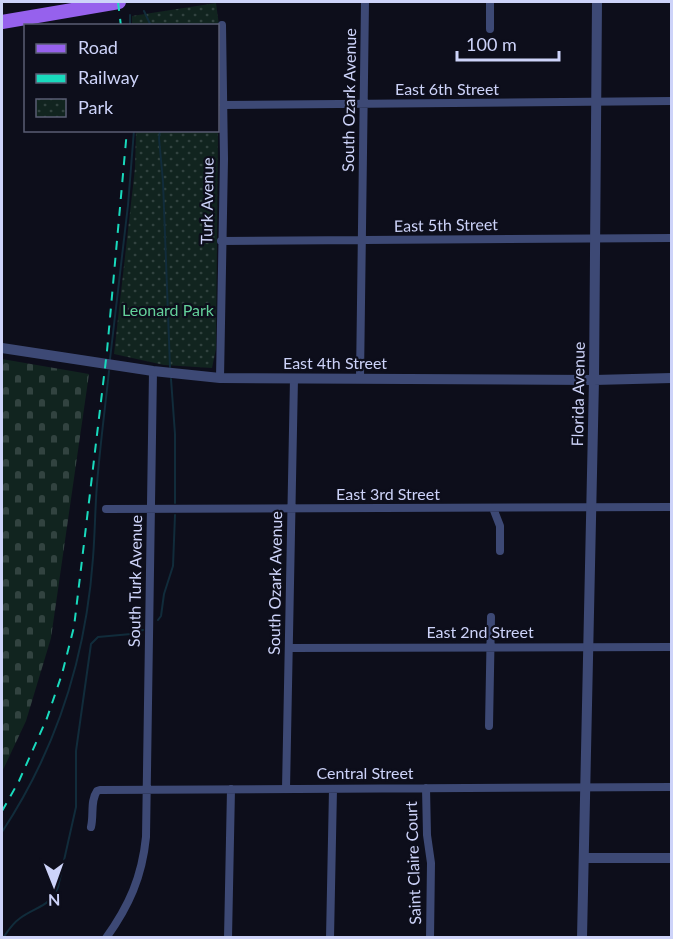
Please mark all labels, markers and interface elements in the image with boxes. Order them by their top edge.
legend [24,24,219,132]
scale bar [457,24,559,62]
street label: South Ozark Avenue [338,28,359,172]
text: 100 m [466,33,517,55]
text: Road [78,36,118,58]
text: Railway [78,66,139,88]
street label: East 6th Street [395,79,499,98]
text: Park [78,96,114,118]
street label: Turk Avenue [196,157,217,245]
street label: East 5th Street [394,214,498,235]
park label: Leonard Park [122,300,215,319]
street label: Florida Avenue [567,341,588,447]
street label: East 4th Street [283,353,387,372]
street label: East 3rd Street [336,484,440,503]
street label: South Ozark Avenue [264,511,285,655]
street label: South Turk Avenue [124,515,145,647]
street label: East 2nd Street [426,622,534,641]
street label: Central Street [316,763,414,782]
street label: Saint Claire Court [401,801,424,925]
north arrow [24,855,84,915]
text: N [48,891,61,910]

